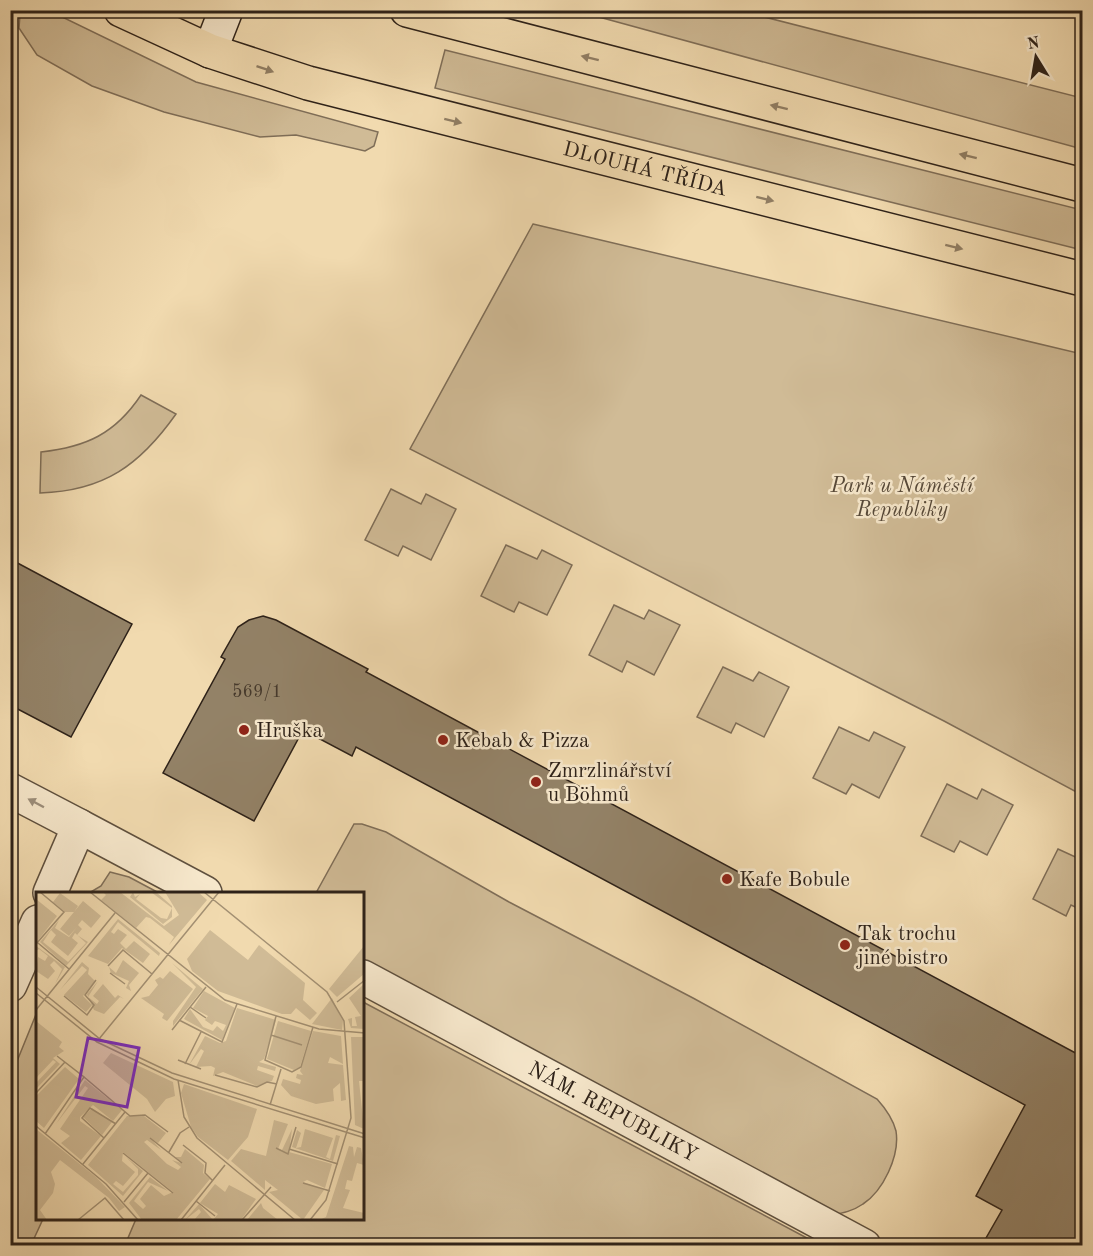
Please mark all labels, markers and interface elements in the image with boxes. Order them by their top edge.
north arrow [1006,27,1066,87]
text: N [1026,35,1042,53]
one-way arrow [581,53,599,62]
one-way arrow [257,65,275,75]
one-way arrow [770,102,788,111]
one-way arrow [444,116,463,126]
street label: DLOUHÁ TŘÍDA [560,139,729,201]
one-way arrow [959,150,977,160]
one-way arrow [756,195,774,205]
one-way arrow [945,242,963,252]
park label: Park u Náměstí Republiky [829,476,976,521]
house number: 569/1 [232,683,282,701]
place label: Hruška [256,721,323,742]
marker: Hruška [237,723,251,737]
place label: Kebab & Pizza [455,731,589,752]
marker: Kebab & Pizza [436,733,450,747]
place label: Zmrzlinářství u Böhmů [548,761,671,806]
marker: Zmrzlinářství u Böhmů [529,775,543,789]
one-way arrow [27,798,44,808]
place label: Kafe Bobule [739,870,850,891]
marker: Kafe Bobule [720,872,734,886]
inset map [36,892,364,1220]
place label: Tak trochu jiné bistro [856,924,956,969]
marker: Tak trochu jiné bistro [838,938,852,952]
street label: NÁM. REPUBLIKY [524,1059,701,1167]

